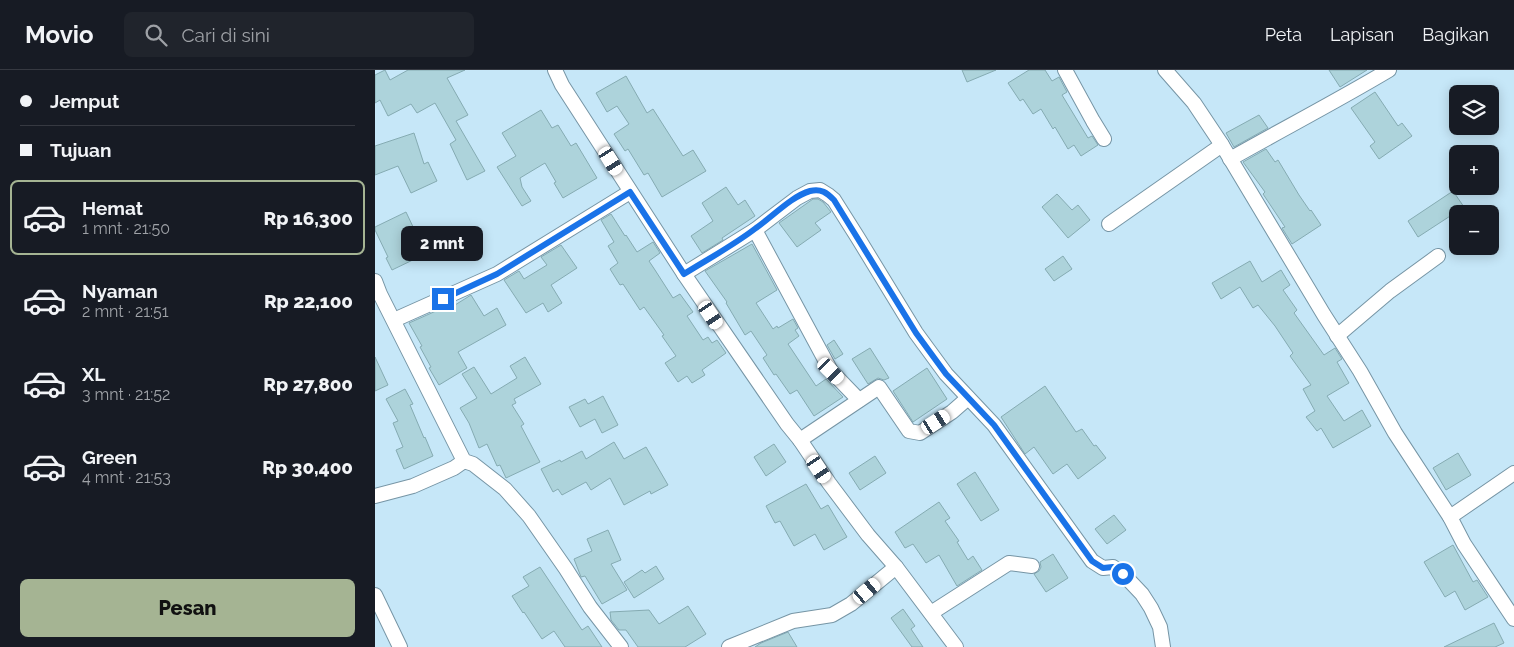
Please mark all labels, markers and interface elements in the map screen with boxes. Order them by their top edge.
search box [124,12,474,57]
text: Movio [25,20,94,49]
icon: search [142,21,170,49]
text: Cari di sini [182,24,270,46]
text: Peta [1265,24,1302,45]
text: Lapisan [1330,24,1394,45]
text: Bagikan [1422,24,1489,45]
map controls [1449,85,1499,255]
button: layers [1449,85,1499,135]
text: Jemput [50,90,119,112]
text: Tujuan [50,139,111,161]
car [596,144,625,178]
button: + [1449,145,1499,195]
icon: car [22,195,67,240]
text: Hemat [82,197,143,219]
button: − [1449,205,1499,255]
text: Rp 16,300 [264,207,353,229]
text: 1 mnt · 21:50 [82,219,170,238]
callout: 2 mnt [402,226,484,262]
text: 2 mnt [420,234,464,253]
icon: car [22,278,67,323]
text: Nyaman [82,280,158,302]
route end [432,288,454,310]
text: Rp 22,100 [264,290,353,312]
car [696,298,725,332]
text: 2 mnt · 21:51 [82,302,169,321]
car [815,355,846,387]
icon: car [22,361,67,406]
text: XL [82,363,105,385]
text: Rp 27,800 [263,373,353,395]
text: 3 mnt · 21:52 [82,385,170,404]
car [919,408,952,436]
icon: car [22,444,67,489]
text: Green [82,446,137,468]
car [804,452,833,486]
text: Rp 30,400 [262,456,353,478]
text: 4 mnt · 21:53 [82,468,171,487]
route start [1112,563,1134,585]
car [850,576,883,606]
button: Pesan [20,579,355,637]

